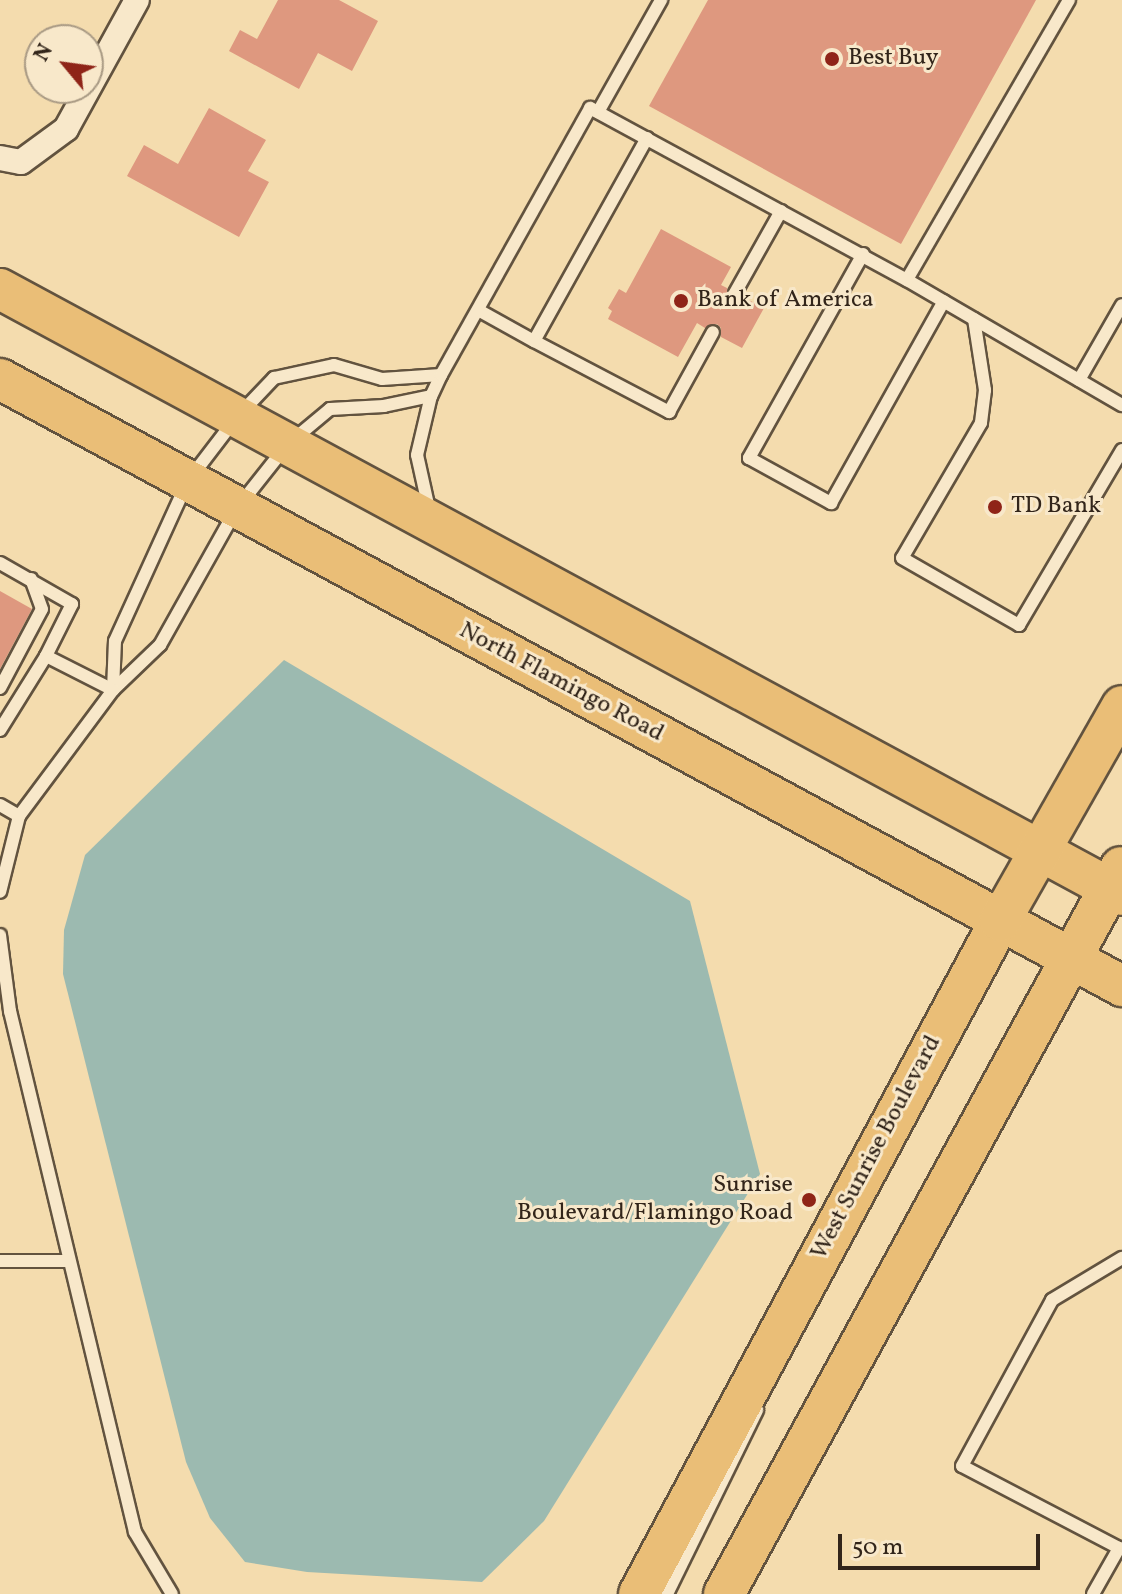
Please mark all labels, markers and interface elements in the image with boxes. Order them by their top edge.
north arrow [24,24,104,104]
text: N [27,39,62,68]
place label: Best Buy [848,45,939,73]
marker: Best Buy [823,50,841,68]
place label: Bank of America [697,287,871,315]
marker: Bank of America [672,292,690,310]
place label: TD Bank [1011,493,1101,521]
marker: TD Bank [986,498,1004,516]
street label: North Flamingo Road [454,617,668,749]
street label: West Sunrise Boulevard [806,1031,948,1265]
place label: Sunrise Boulevard/Flamingo Road [517,1172,793,1228]
marker: Sunrise Boulevard/Flamingo Road [800,1191,818,1209]
scale bar [842,1518,1044,1568]
text: 50 m [852,1531,904,1565]

